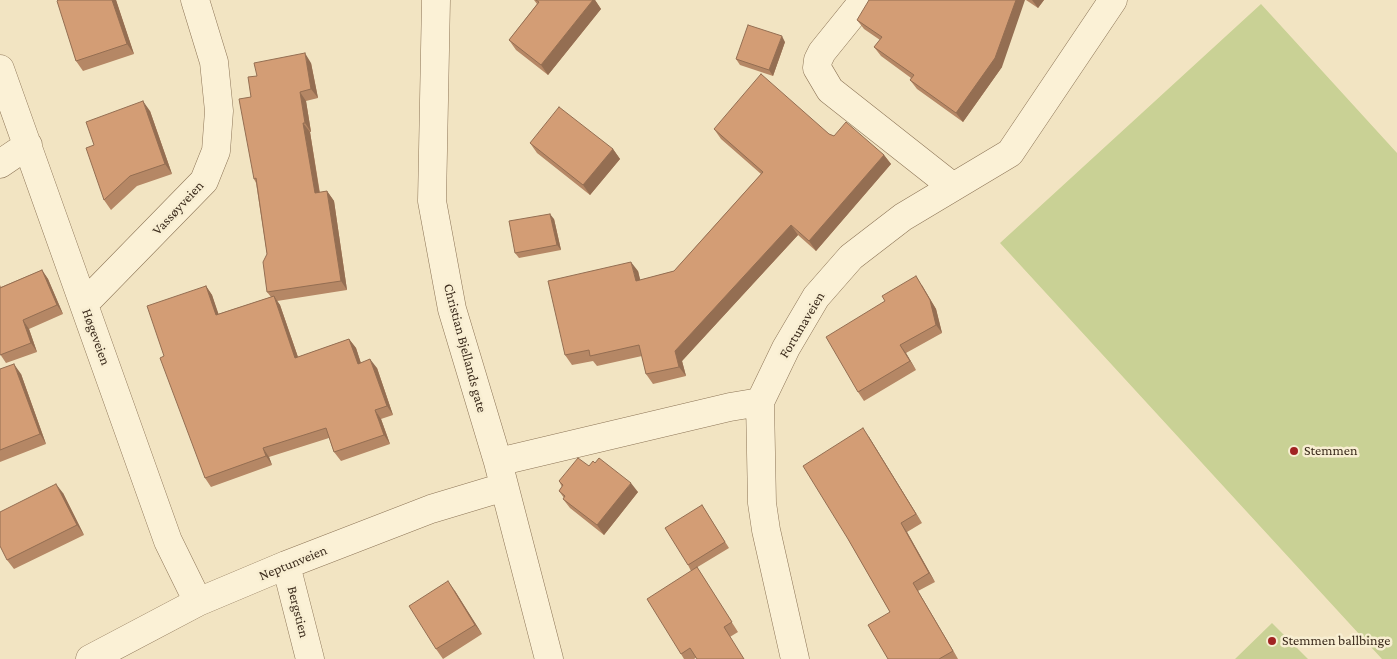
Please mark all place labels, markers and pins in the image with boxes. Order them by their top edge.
place label: Stemmen [1304,443,1357,459]
marker: Stemmen [1288,445,1300,457]
place label: Stemmen ballbinge [1282,633,1390,649]
marker: Stemmen ballbinge [1266,635,1278,647]

